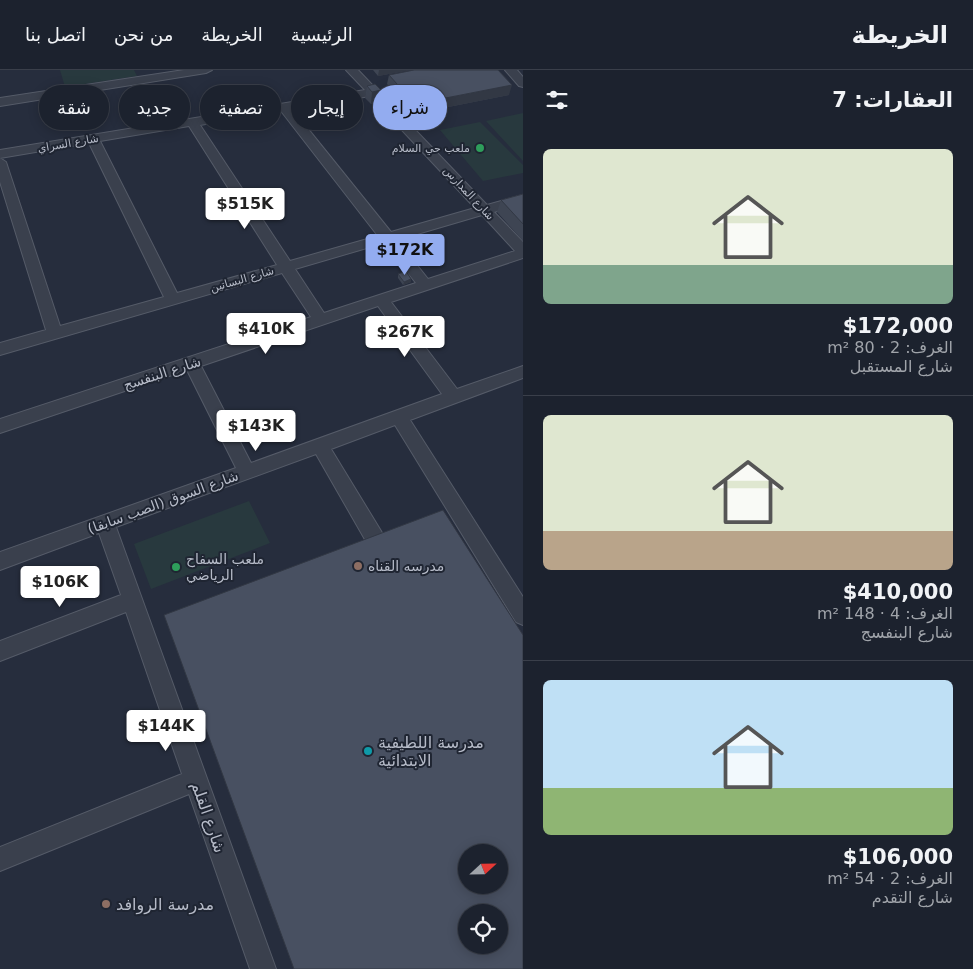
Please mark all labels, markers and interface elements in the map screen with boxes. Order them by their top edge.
text: الخريطة [852,21,948,49]
text: اتصل بنا [25,24,86,45]
text: من نحن [114,24,173,45]
text: الخريطة [201,24,263,45]
text: الرئيسية [291,24,353,45]
chip: شقة [39,85,109,130]
chip: جديد [119,85,190,130]
chip: تصفية [200,85,281,130]
chip: إيجار [291,85,363,130]
chip: شراء [373,85,447,130]
icon: filters [543,86,571,114]
text: العقارات: 7 [832,88,953,112]
street label: شارع السراي [36,132,100,155]
place label: ملعب حي السلام [392,142,470,155]
marker: ملعب حي السلام [474,142,486,154]
street label: شارع المدارس [441,164,497,223]
icon: home [703,182,793,272]
pin: $515K [210,188,280,230]
text: $515K [217,194,273,213]
pin: $172K [370,234,440,276]
text: $172K [377,240,433,259]
street label: شارع البساتين [209,264,275,295]
pin: $410K [231,312,301,355]
text: $172,000 [843,314,953,338]
pin: $267K [370,316,440,358]
text: $410K [238,319,294,338]
text: $267K [377,322,433,341]
text: الغرف: 2 · 80 m² [827,338,953,357]
street label: شارع البنفسج [121,353,203,394]
text: شارع المستقبل [850,357,953,376]
pin: $143K [221,410,291,452]
text: $143K [228,416,284,435]
icon: home [703,447,793,537]
street label: شارع السوق (الصب سابقا) [85,467,241,538]
place label: ملعب السفاح الرياضي [186,551,264,584]
place label: مدرسه القناه [368,558,444,575]
marker: مدرسه القناه [352,560,364,572]
marker: ملعب السفاح الرياضي [170,561,182,573]
pin: $106K [25,566,95,608]
text: $106K [32,572,88,591]
text: $410,000 [843,580,953,604]
text: الغرف: 4 · 148 m² [817,604,953,623]
text: شارع البنفسج [861,623,953,642]
pin: $144K [131,710,201,752]
icon: home [703,712,793,802]
text: $144K [138,716,194,735]
place label: مدرسة اللطيفية الابتدائية [378,733,484,770]
marker: مدرسة اللطيفية الابتدائية [362,745,374,757]
street label: شارع القلم [187,779,230,856]
north arrow [458,844,508,894]
map controls [458,844,508,954]
text: $106,000 [843,845,953,869]
text: الغرف: 2 · 54 m² [827,869,953,888]
text: شارع التقدم [872,888,953,907]
place label: مدرسة الروافد [116,895,214,915]
marker: مدرسة الروافد [100,898,112,910]
button: locate [458,904,508,954]

